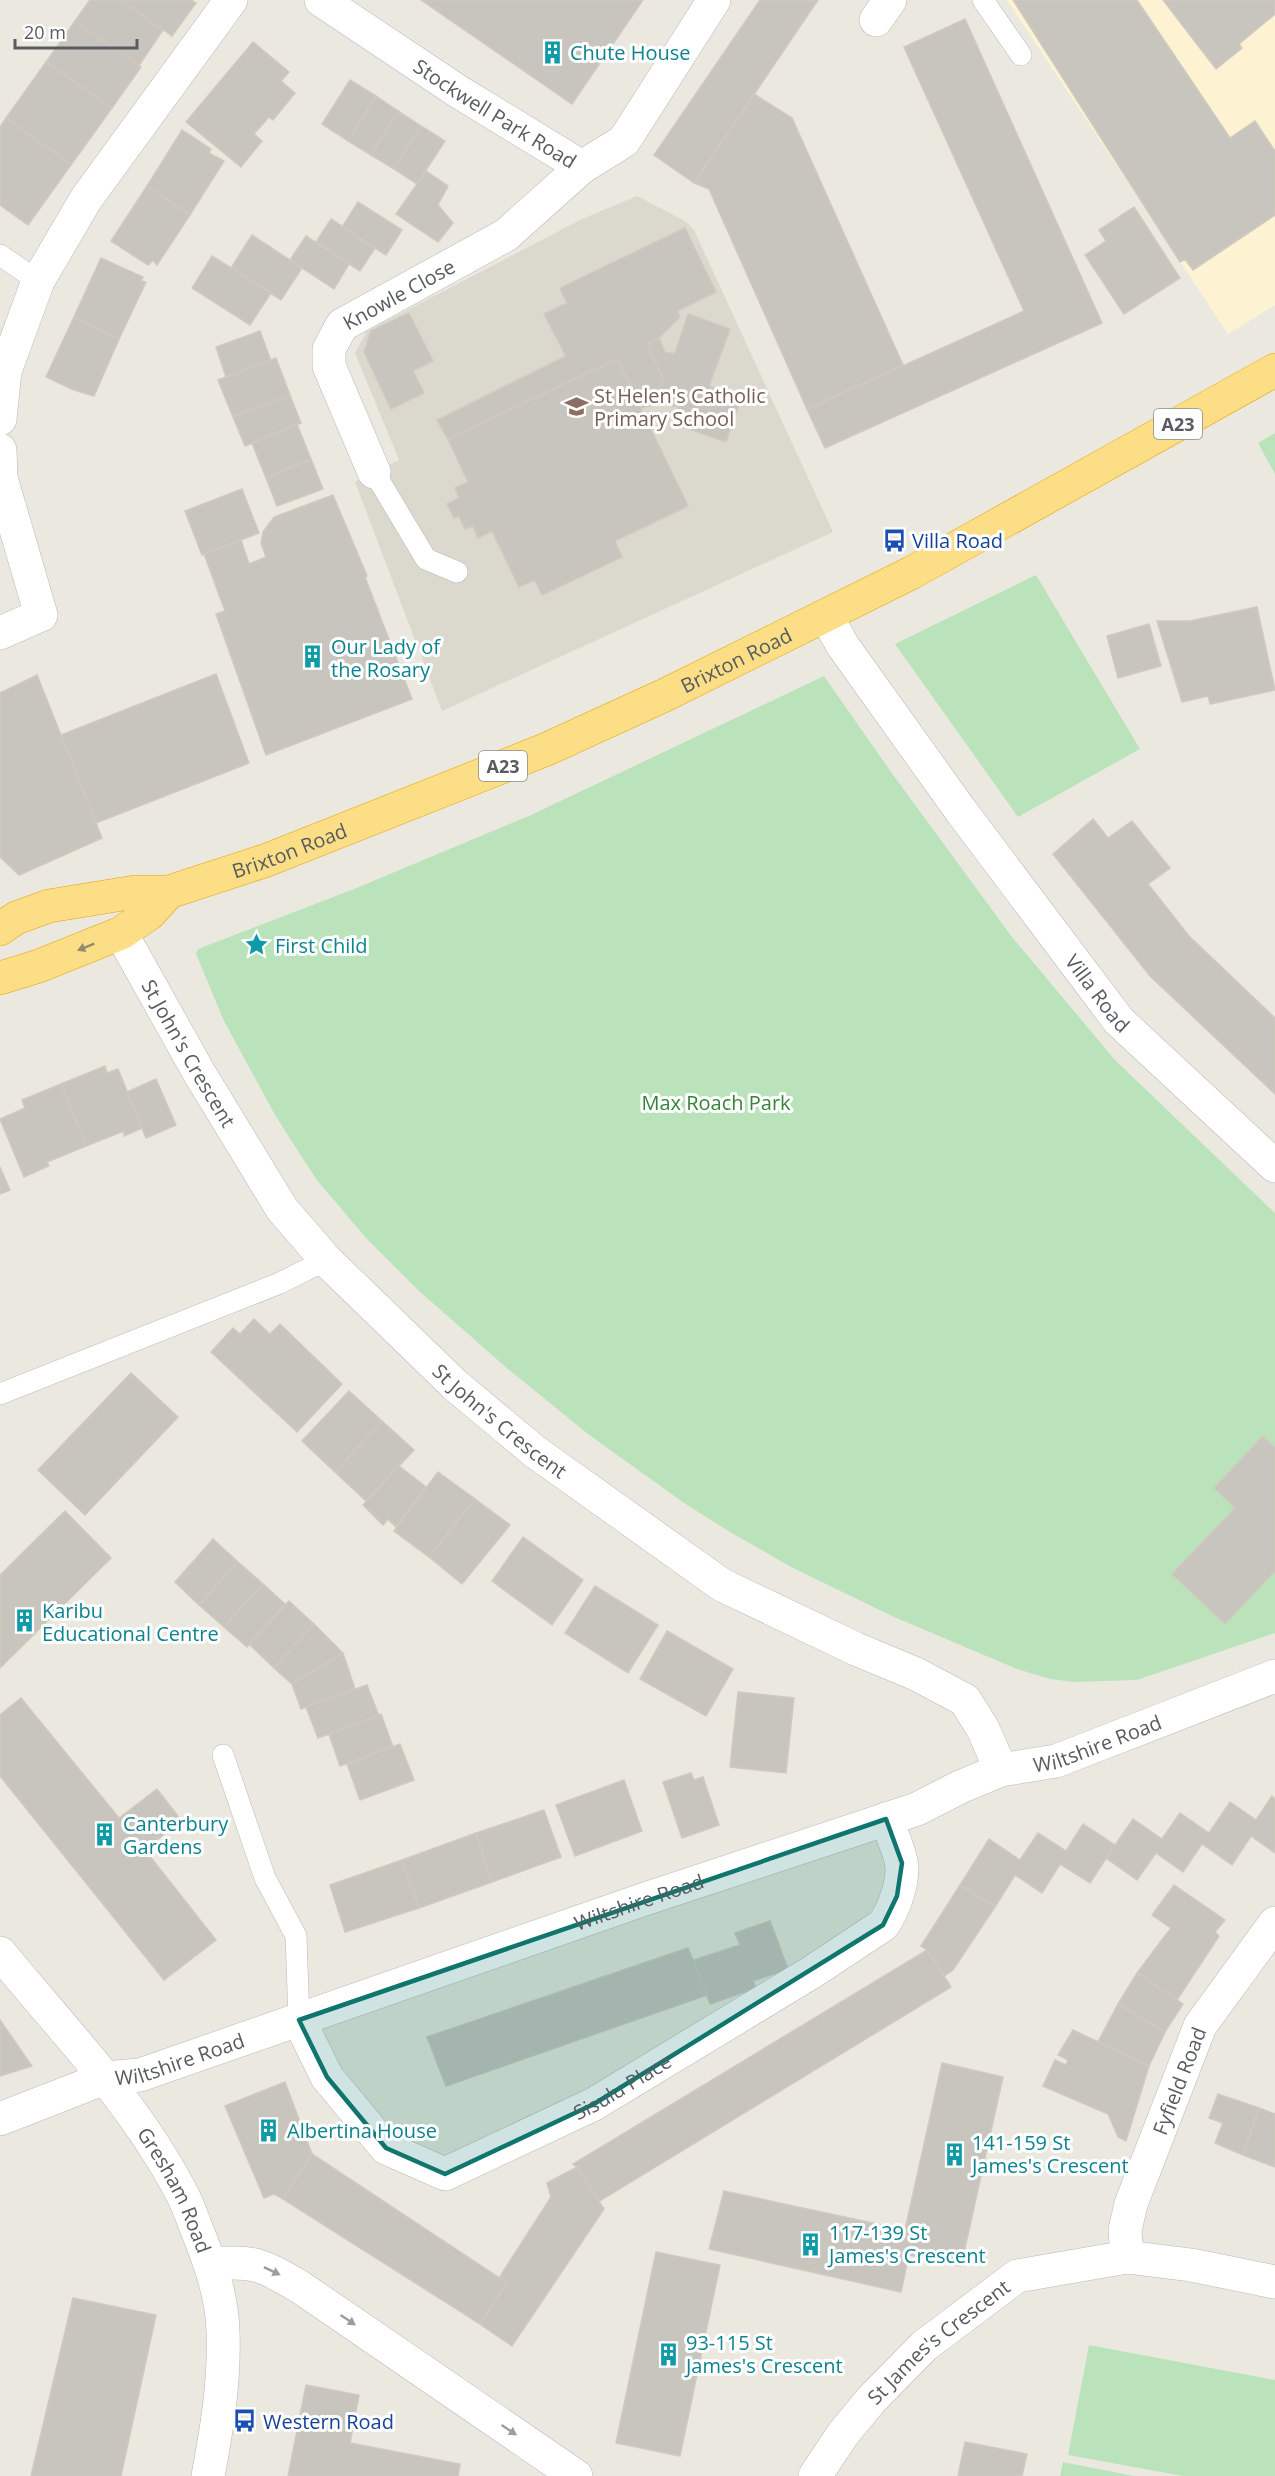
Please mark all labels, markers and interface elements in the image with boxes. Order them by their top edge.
scale bar [15,12,136,50]
text: 20 m [24,20,66,44]
building icon: Chute House [539,39,565,65]
place label: Chute House [570,39,691,66]
street label: Stockwell Park Road [409,52,582,174]
street label: Knowle Close [338,252,459,336]
place label: St Helen's Catholic Primary School [594,382,766,432]
school or university icon: St Helen's Catholic Primary School [563,394,589,420]
road number: A23 [1154,409,1202,439]
bus stop icon: Villa Road [881,527,907,553]
place label: Villa Road [912,527,1003,554]
street label: Brixton Road [676,621,796,699]
place label: Our Lady of the Rosary [331,633,441,683]
building icon: Our Lady of the Rosary [300,644,326,670]
road number: A23 [479,751,527,781]
street label: Brixton Road [228,816,351,884]
place icon: First Child [244,932,270,958]
place label: First Child [275,932,368,959]
one-way arrow [77,942,95,952]
street label: Villa Road [1060,948,1136,1038]
street label: St John's Crescent [136,974,242,1132]
park label: Max Roach Park [641,1089,791,1116]
street label: St John's Crescent [427,1357,572,1484]
place label: Karibu Educational Centre [42,1597,219,1647]
building icon: Karibu Educational Centre [11,1608,37,1634]
street label: Wiltshire Road [1031,1708,1165,1778]
place label: Canterbury Gardens [123,1810,229,1860]
building icon: Canterbury Gardens [92,1822,118,1848]
street label: Wiltshire Road [571,1867,707,1936]
street label: Fyfield Road [1146,2023,1212,2139]
street label: Wiltshire Road [114,2026,248,2091]
street label: Sisulu Place [569,2047,676,2125]
building icon: Albertina House [256,2117,282,2143]
place label: Albertina House [287,2117,437,2144]
street label: Gresham Road [132,2121,218,2257]
place label: 141-159 St James's Crescent [970,2129,1129,2179]
building icon: 141-159 St James's Crescent [941,2141,967,2167]
place label: 117-139 St James's Crescent [827,2219,986,2269]
building icon: 117-139 St James's Crescent [798,2231,824,2257]
one-way arrow [264,2267,281,2276]
street label: St James's Crescent [861,2273,1015,2410]
one-way arrow [340,2314,356,2325]
place label: 93-115 St James's Crescent [684,2329,843,2379]
building icon: 93-115 St James's Crescent [655,2341,681,2367]
bus stop icon: Western Road [232,2408,258,2434]
place label: Western Road [263,2408,394,2435]
one-way arrow [501,2424,517,2435]

